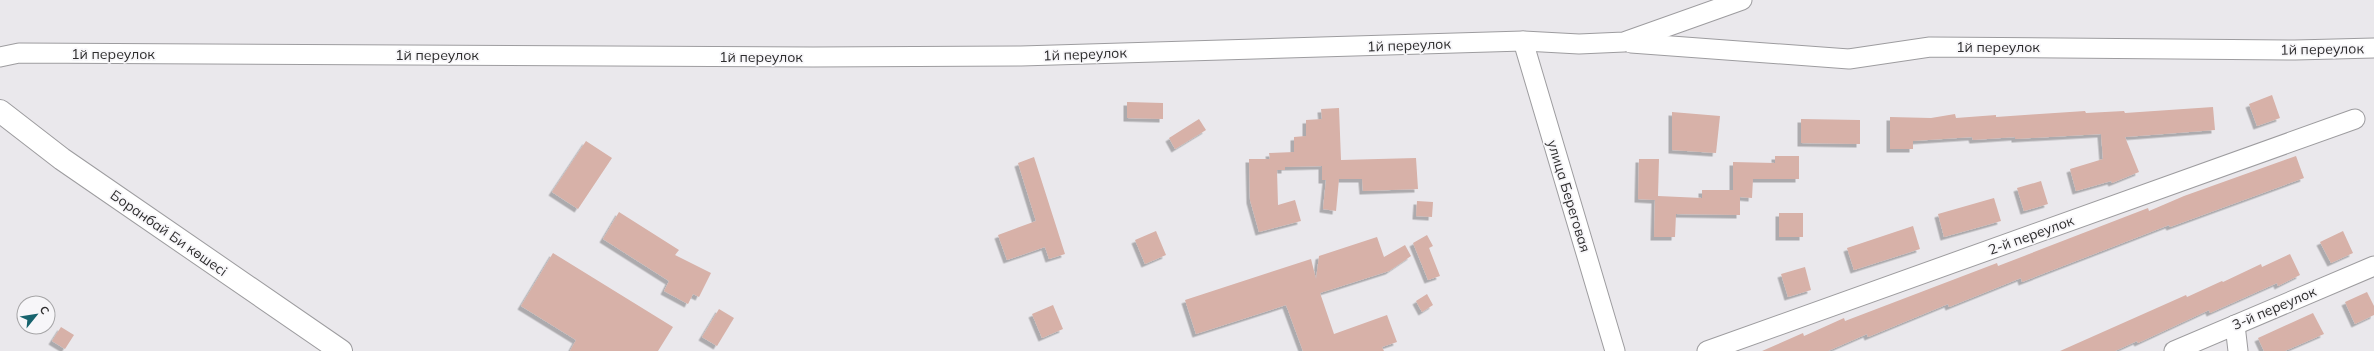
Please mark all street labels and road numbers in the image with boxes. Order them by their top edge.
street label: 1й переулок [1367,35,1452,55]
street label: 1й переулок [1956,38,2040,56]
street label: 1й переулок [2280,39,2364,59]
street label: 1й переулок [1043,44,1128,64]
street label: 1й переулок [71,45,155,63]
street label: 1й переулок [395,46,479,64]
street label: 1й переулок [719,48,803,66]
street label: улица Береговая [1543,138,1595,254]
street label: Боранбай Би көшесі [107,186,231,280]
street label: 2-й переулок [1986,211,2077,259]
street label: 3-й переулок [2229,282,2319,334]

